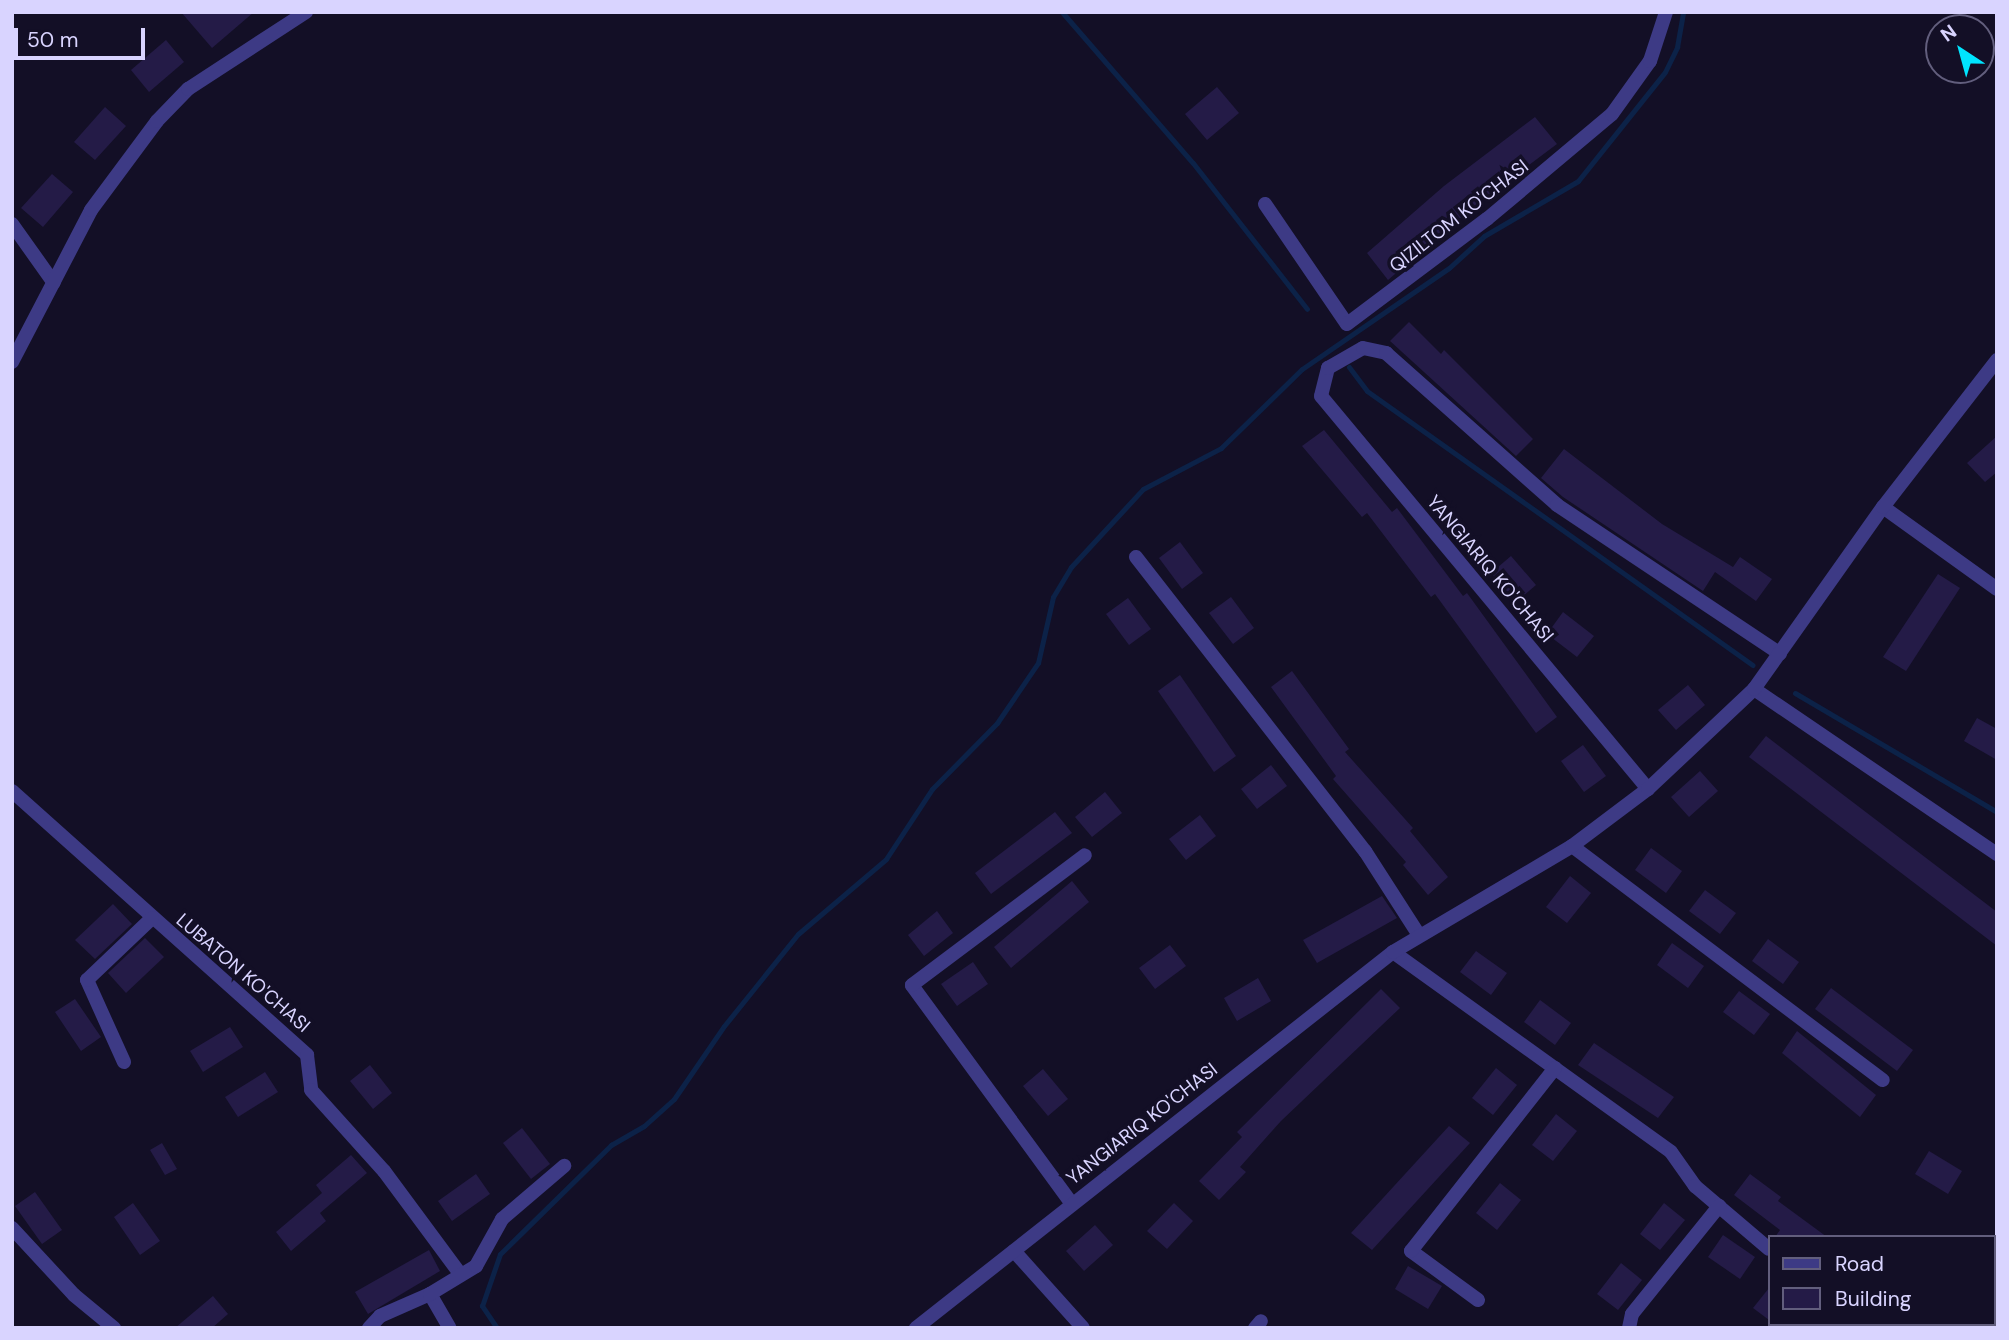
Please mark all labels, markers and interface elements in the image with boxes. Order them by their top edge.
scale bar [18,14,149,58]
north arrow [1925,14,1995,84]
text: N [1936,19,1961,47]
text: 50 m [27,26,78,54]
street label: QIZILTOM KO'CHASI [1385,155,1533,277]
street label: YANGIARIQ KO'CHASI [1422,491,1558,647]
street label: LUBATON KO'CHASI [171,909,315,1037]
street label: YANGIARIQ KO'CHASI [1062,1058,1222,1190]
legend [1768,1235,1995,1326]
text: Road [1835,1250,1884,1278]
text: Building [1835,1285,1911,1313]

